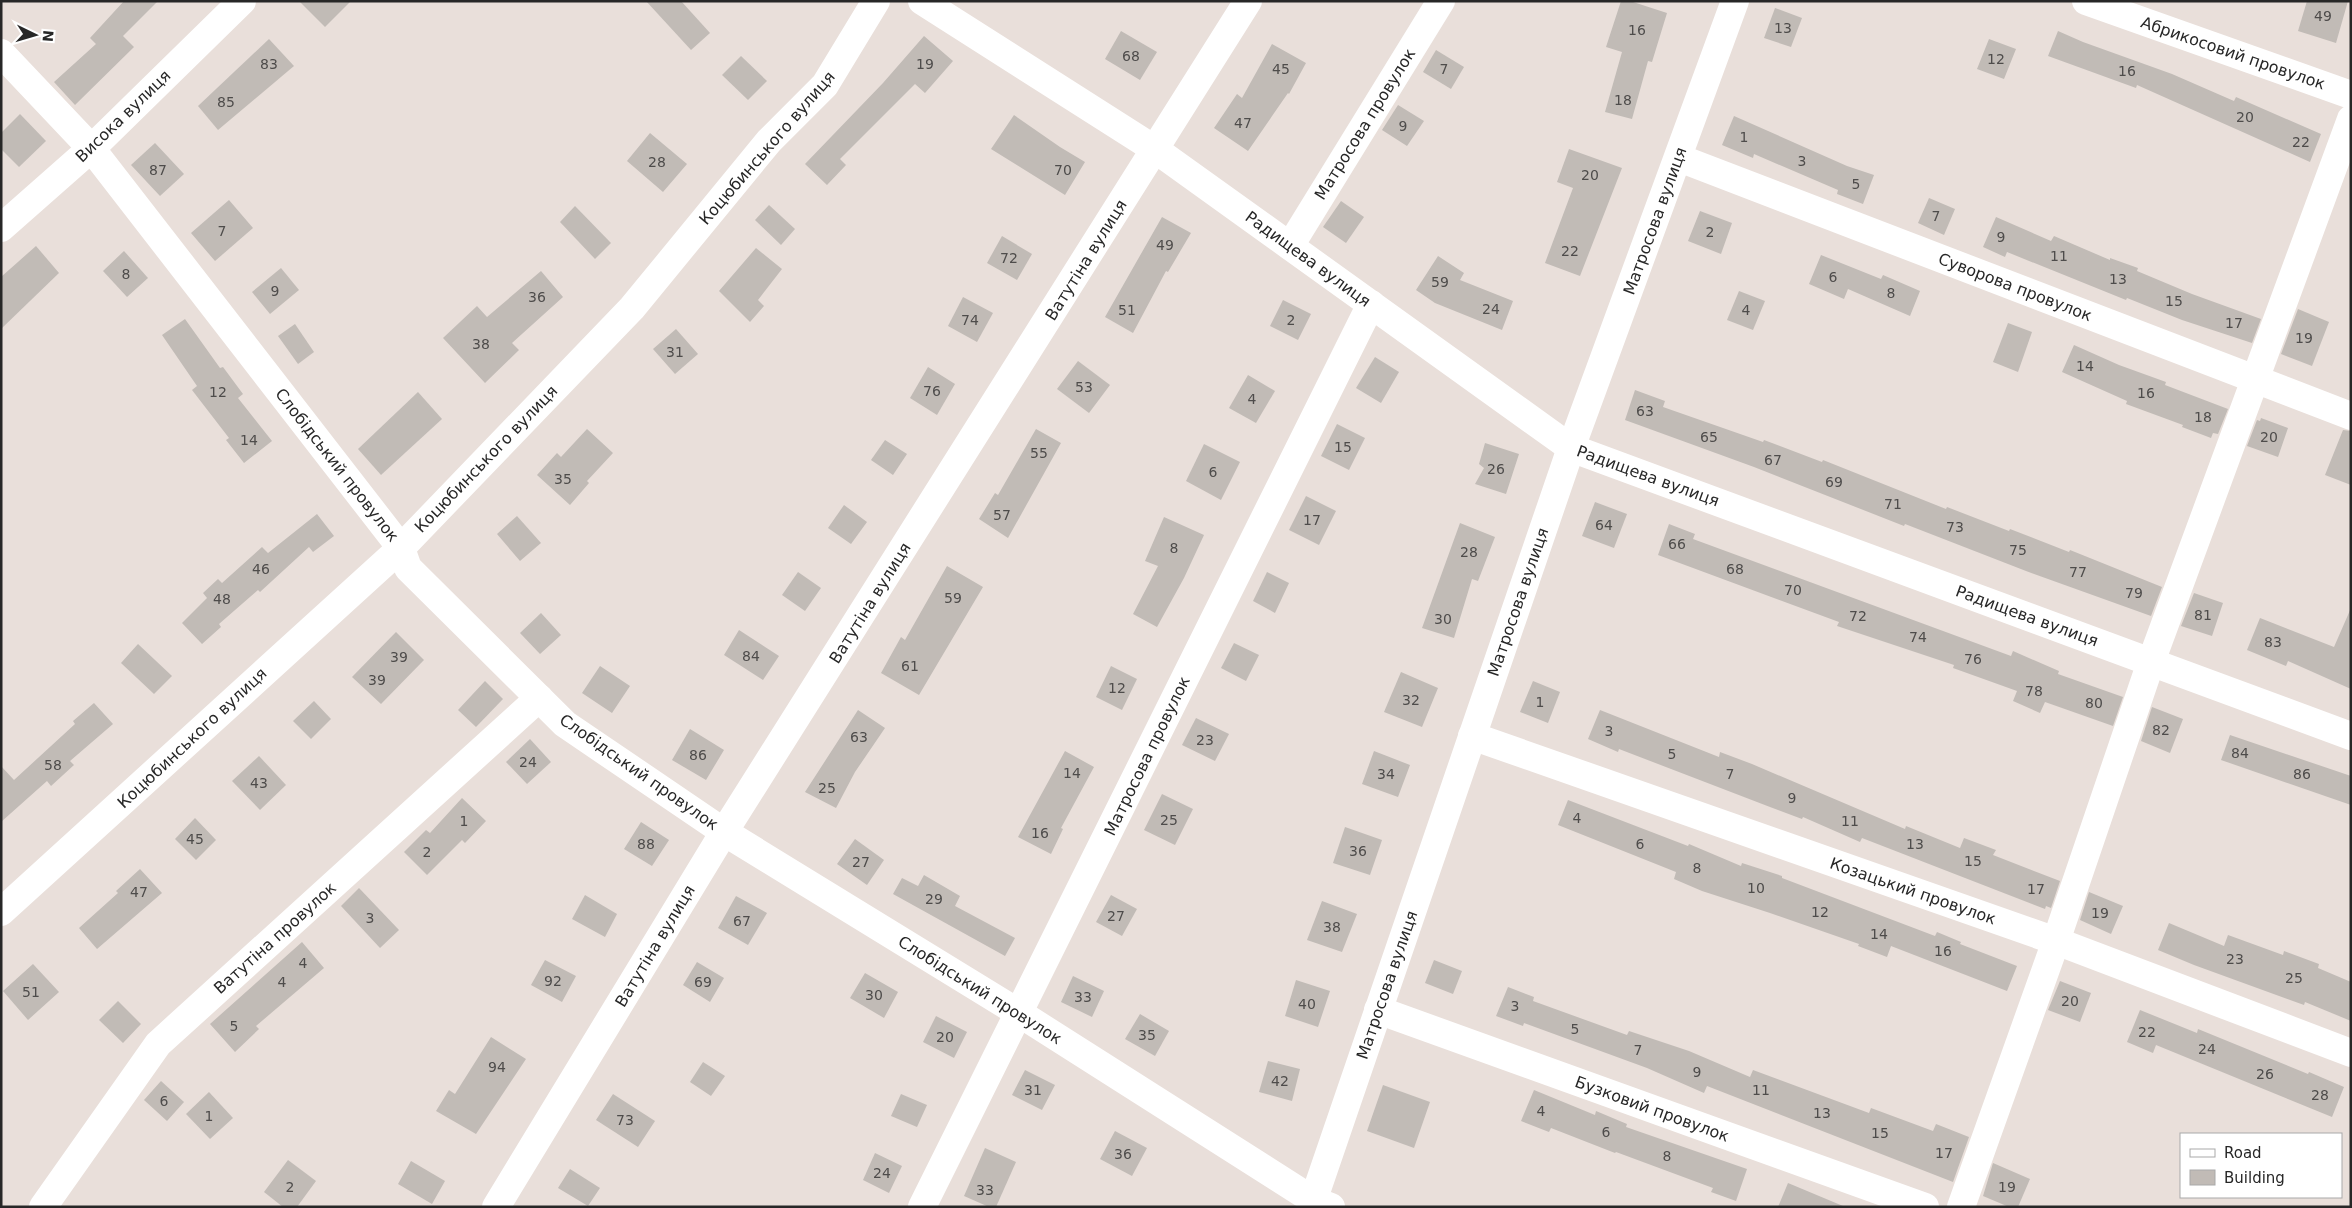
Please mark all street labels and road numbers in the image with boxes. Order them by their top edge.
street label: Абрикосовий провулок [2138,12,2328,94]
street label: Матросова провулок [1311,45,1420,203]
street label: Висока вулиця [72,66,174,166]
street label: Коцюбинського вулиця [695,67,839,229]
street label: Матросова вулиця [1619,145,1691,297]
street label: Ватутіна вулиця [1041,196,1131,324]
street label: Радищева вулиця [1242,207,1374,311]
street label: Суворова провулок [1935,249,2095,325]
street label: Коцюбинського вулиця [411,381,561,537]
street label: Слобідський провулок [271,385,403,546]
street label: Радищева вулиця [1574,441,1722,511]
street label: Матросова вулиця [1484,525,1552,679]
street label: Ватутіна вулиця [825,539,915,667]
street label: Радищева вулиця [1953,581,2101,651]
street label: Коцюбинського вулиця [113,664,271,812]
street label: Матросова провулок [1100,673,1194,839]
street label: Слобідський провулок [556,710,722,834]
street label: Козацький провулок [1827,854,1999,928]
street label: Ватутіна провулок [210,878,340,998]
street label: Ватутіна вулиця [611,882,699,1010]
street label: Матросова вулиця [1353,908,1421,1062]
street label: Слобідський провулок [895,932,1066,1048]
street label: Бузковий провулок [1572,1072,1732,1146]

